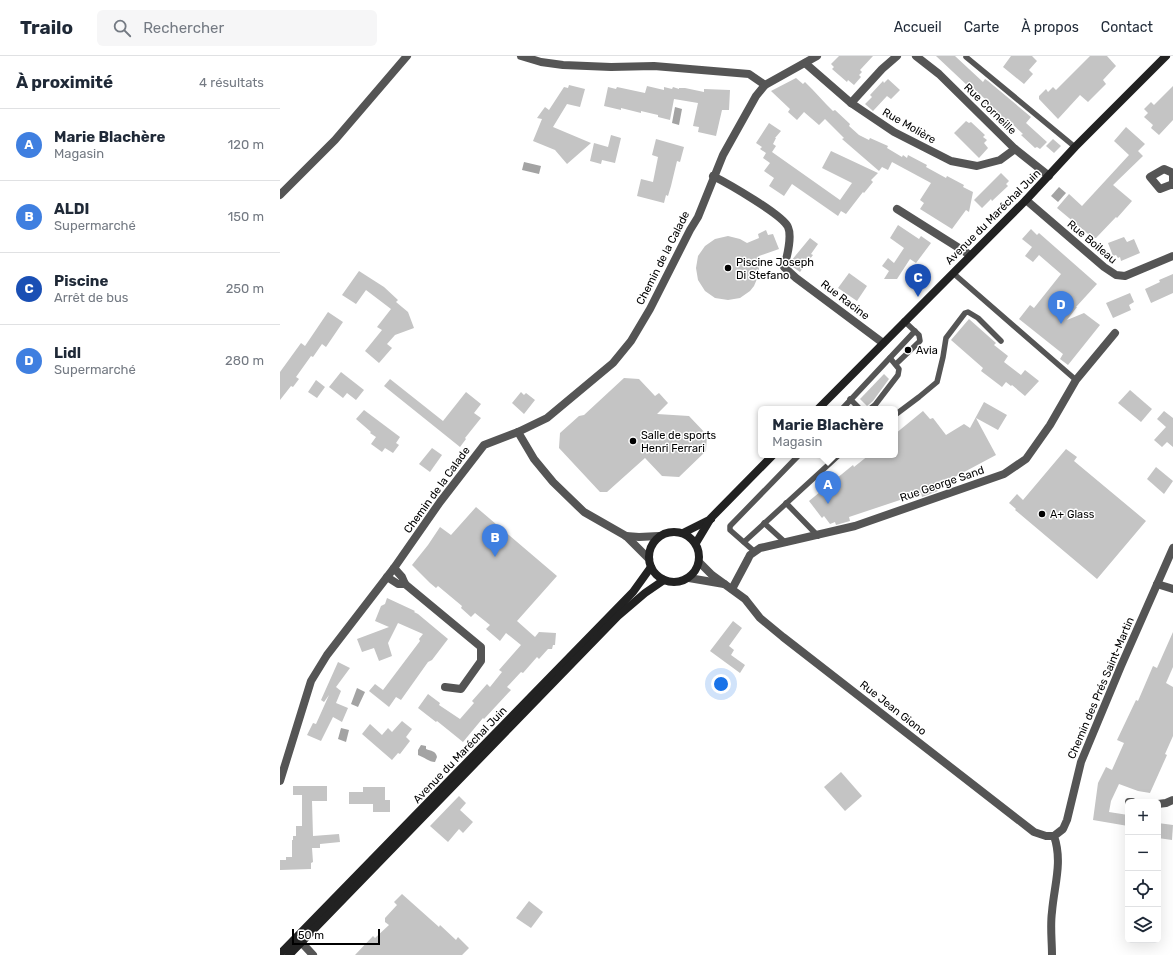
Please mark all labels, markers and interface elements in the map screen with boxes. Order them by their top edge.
search box [97,10,377,46]
text: Trailo [20,16,73,39]
icon: search [111,17,133,39]
text: Rechercher [143,19,224,37]
text: Accueil [894,19,942,36]
text: Carte [964,19,999,36]
text: À propos [1021,19,1079,36]
text: Contact [1101,19,1153,36]
text: À proximité [16,72,113,92]
text: 4 résultats [199,75,264,90]
street label: Rue Corneille [961,81,1019,137]
street label: Rue Molière [880,106,938,146]
text: Marie Blachère [54,128,165,146]
text: A [24,137,34,152]
text: 120 m [228,137,264,152]
text: Magasin [54,146,104,161]
street label: Avenue du Maréchal Juin [943,167,1043,267]
text: ALDI [54,200,89,218]
text: B [24,209,34,224]
text: 150 m [228,209,264,224]
street label: Chemin de la Calade [634,209,692,307]
text: Supermarché [54,218,136,233]
street label: Rue Boileau [1065,218,1119,266]
place label: Piscine Joseph Di Stefano [736,256,814,282]
marker: Piscine Joseph Di Stefano [723,263,733,273]
pin: C [905,264,931,297]
text: Piscine [54,272,108,290]
street label: Rue Racine [818,277,872,323]
text: C [24,281,34,296]
text: 250 m [226,281,264,296]
text: Arrêt de bus [54,290,128,305]
pin: D [1048,291,1074,324]
text: Lidl [54,344,81,362]
place label: Avia [916,344,938,357]
marker: Avia [903,345,913,355]
text: D [24,353,34,368]
text: 280 m [225,353,264,368]
text: Supermarché [54,362,136,377]
popup [758,406,898,458]
text: Marie Blachère [772,416,884,434]
place label: Salle de sports Henri Ferrari [641,429,716,455]
text: Magasin [772,434,822,449]
marker: Salle de sports Henri Ferrari [628,436,638,446]
street label: Chemin de la Calade [401,444,473,536]
street label: Rue George Sand [898,463,986,505]
pin: A [815,471,841,504]
place label: A+ Glass [1050,508,1095,521]
marker: A+ Glass [1037,509,1047,519]
pin: B [482,524,508,557]
street label: Chemin des Prés Saint-Martin [1065,615,1137,761]
your location [711,674,731,694]
street label: Rue Jean Giono [857,678,929,738]
street label: Avenue du Maréchal Juin [410,704,510,806]
map controls [1125,799,1161,943]
button: + [1125,799,1161,835]
button: − [1125,835,1161,871]
button: locate [1125,871,1161,907]
button: layers [1125,907,1161,943]
scale bar [292,927,380,946]
text: 50 m [298,929,324,942]

